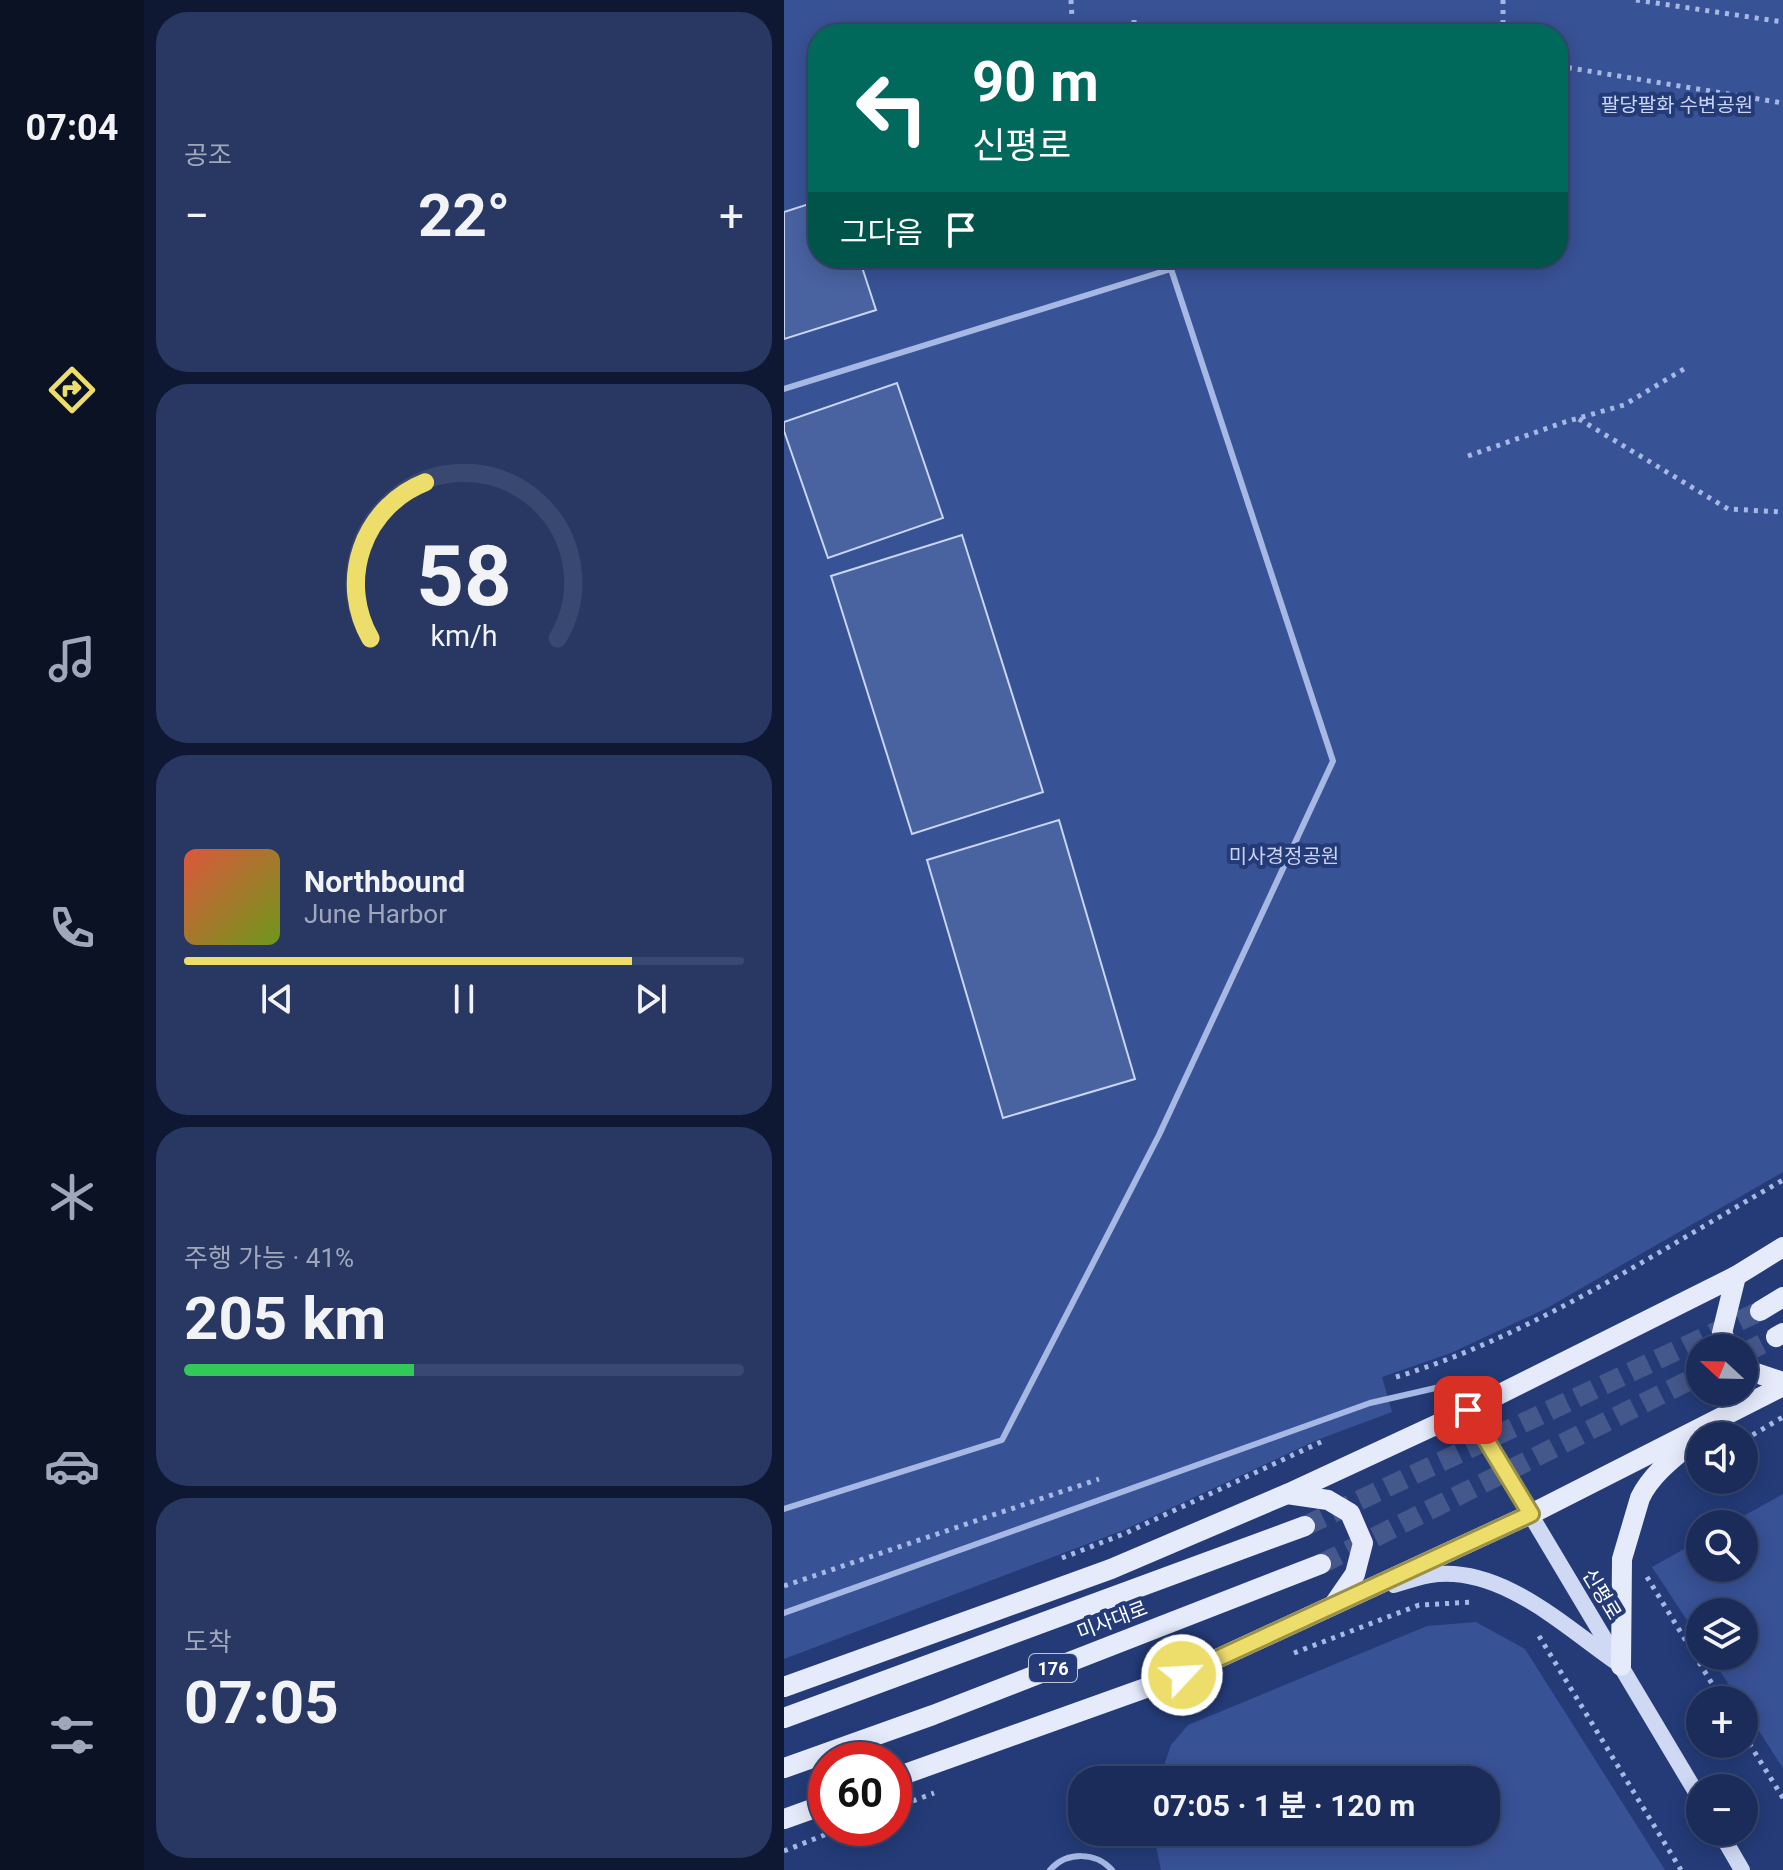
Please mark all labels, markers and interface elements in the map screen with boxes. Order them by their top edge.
text: 90 m [972,49,1099,115]
icon: left [840,56,944,160]
park label: 팔당팔화 수변공원 [1601,93,1753,117]
text: 07:04 [26,107,118,149]
text: 신평로 [972,125,1071,167]
text: 공조 [184,140,232,170]
text: 22° [418,180,510,251]
text: − [184,190,209,242]
text: + [719,190,744,242]
icon: arrive [939,208,983,252]
text: 그다음 [840,215,923,250]
icon: directions [44,362,100,418]
text: 58 [416,528,512,625]
text: km/h [430,620,498,654]
icon: music [44,631,100,687]
park label: 미사경정공원 [1229,844,1339,868]
text: Northbound [304,864,465,899]
text: June Harbor [304,899,447,929]
icon: phone [44,900,100,956]
icon: previous [255,977,299,1021]
icon: pause [442,977,486,1021]
icon: next [629,977,673,1021]
icon: climate [44,1169,100,1225]
text: 주행 가능 · 41% [184,1243,354,1273]
text: 205 km [184,1283,386,1354]
north arrow [1686,1334,1758,1406]
map controls [1686,1334,1758,1846]
pin [1434,1376,1502,1444]
icon: arrive [1446,1388,1490,1432]
button: sound [1686,1422,1758,1494]
icon: car [44,1438,100,1494]
button: search [1686,1510,1758,1582]
street label: 신평로 [1577,1564,1627,1624]
street label: 미사대로 [1073,1596,1151,1644]
button: layers [1686,1598,1758,1670]
text: 도착 [184,1627,232,1657]
position arrow [1140,1633,1224,1717]
road number: 176 [1029,1654,1077,1682]
text: 07:05 [184,1667,339,1738]
button: + [1686,1686,1758,1758]
icon: filters [44,1707,100,1763]
speed limit sign: 60 [808,1742,912,1846]
button: − [1686,1774,1758,1846]
text: 07:05 · 1 분 · 120 m [1153,1788,1415,1823]

